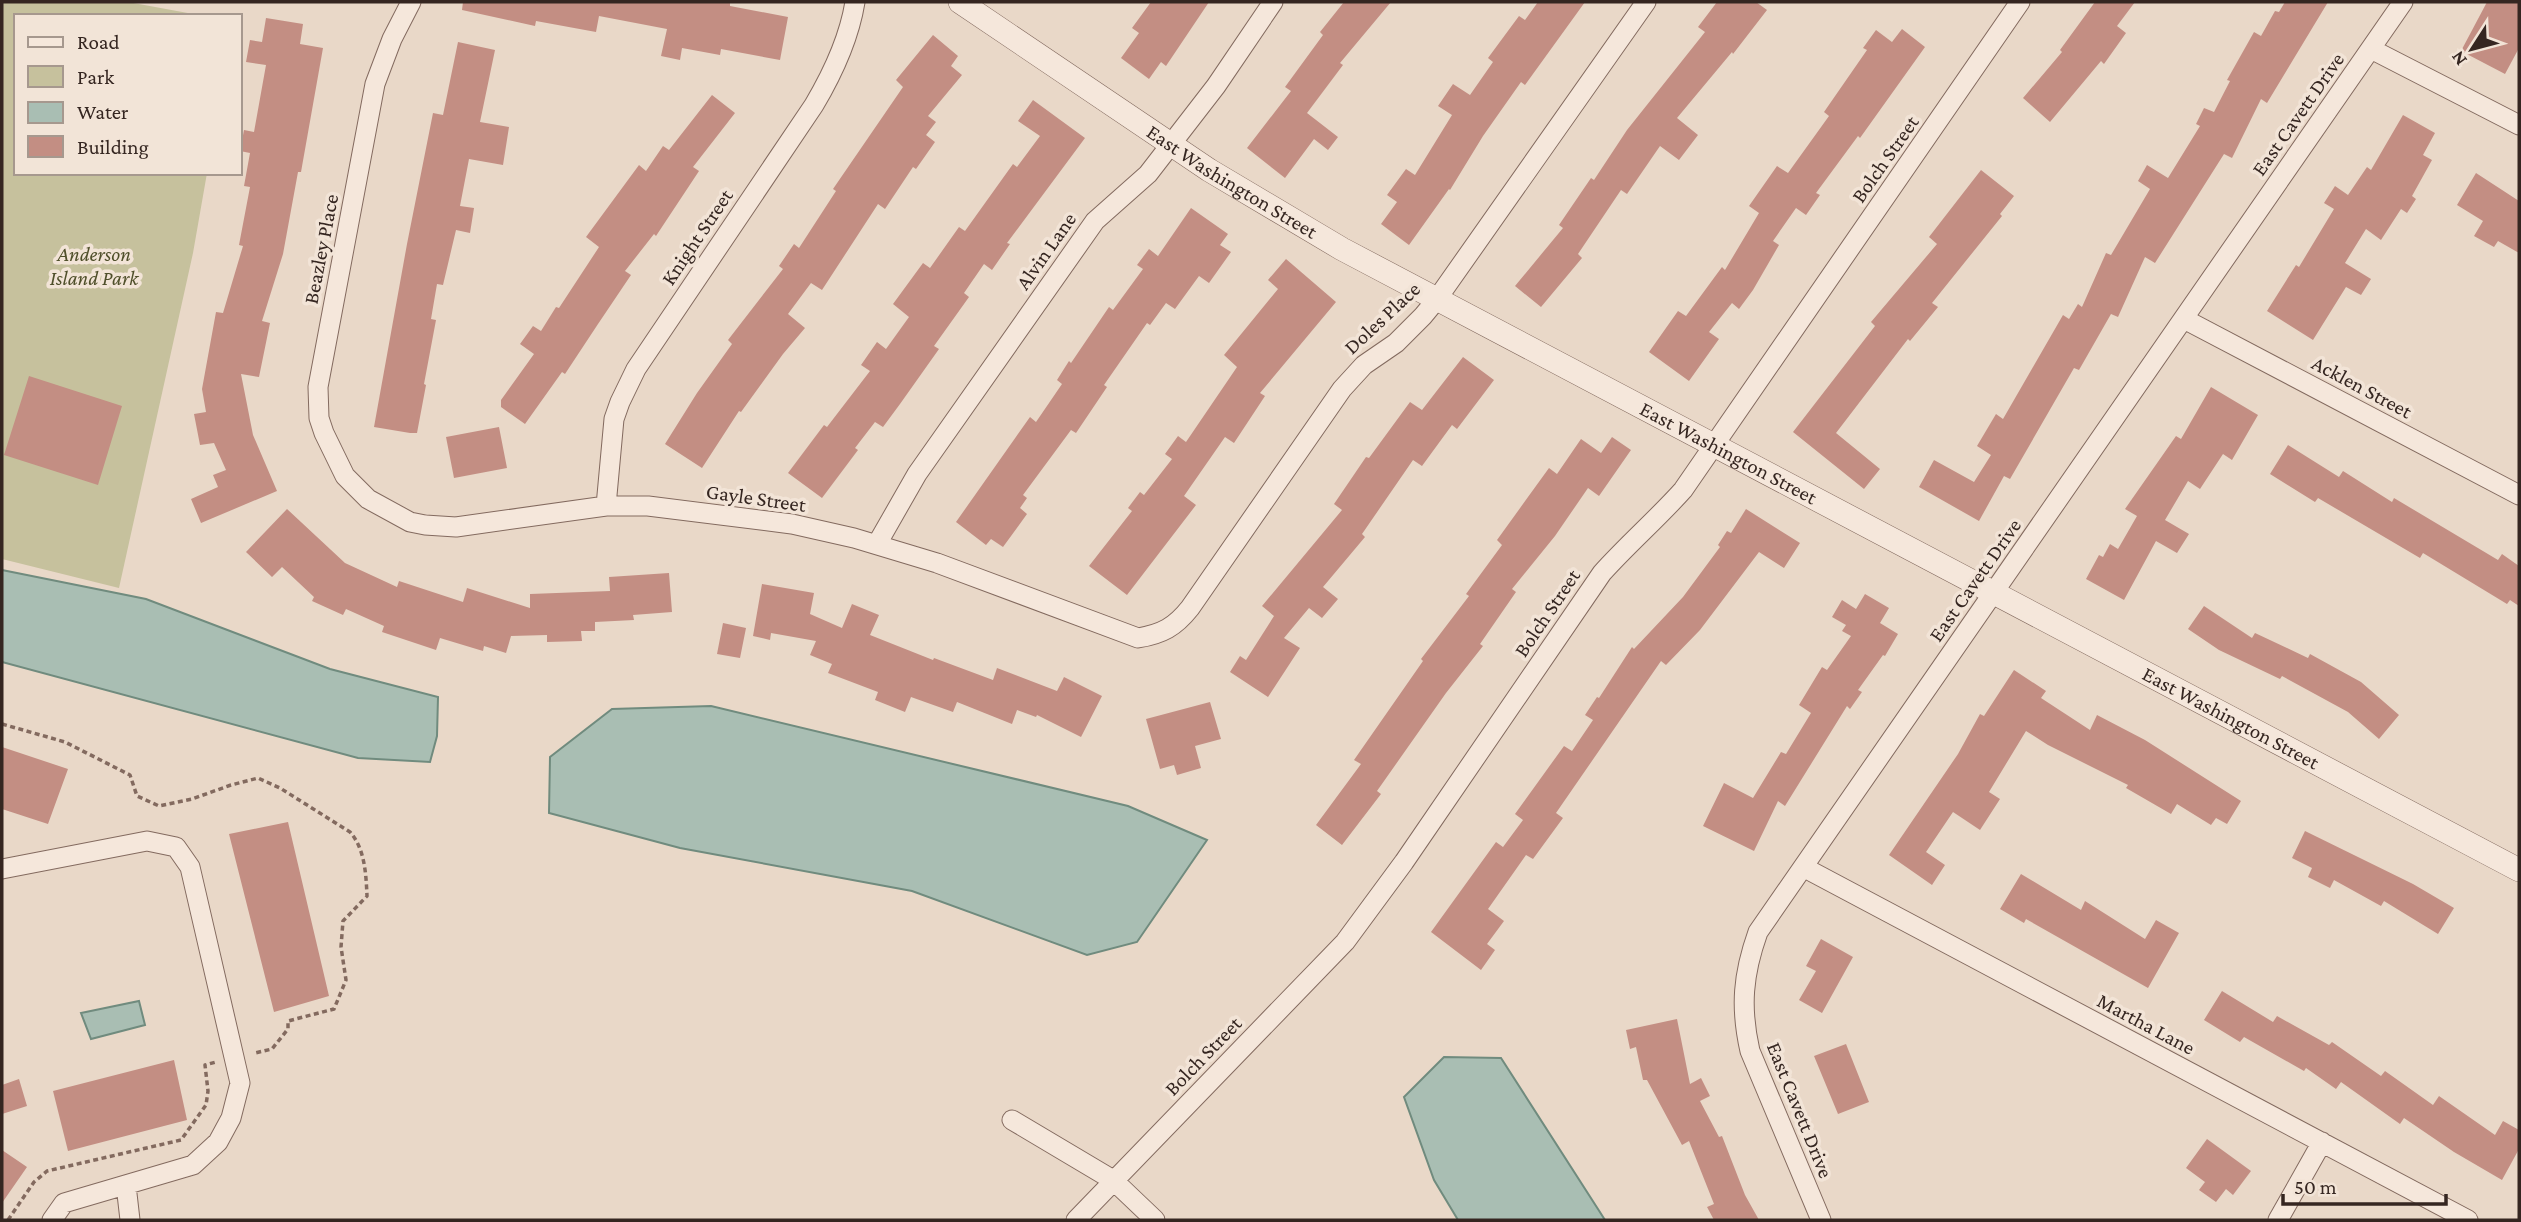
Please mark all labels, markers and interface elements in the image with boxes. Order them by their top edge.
legend [14,14,242,175]
north arrow [2437,14,2507,84]
text: Road [77,30,120,54]
text: N [2446,47,2471,70]
street label: East Cavett Drive [2247,48,2349,180]
text: Park [77,65,114,89]
text: Water [77,100,129,124]
street label: Bolch Street [1846,110,1924,207]
street label: East Washington Street [1142,119,1323,244]
text: Building [77,135,149,159]
street label: Knight Street [656,184,738,289]
street label: Beazley Place [299,192,343,306]
street label: Alvin Lane [1011,208,1081,294]
park label: Anderson Island Park [50,242,139,290]
street label: Doles Place [1339,277,1425,359]
street label: Acklen Street [2308,351,2417,424]
street label: East Washington Street [1636,396,1822,510]
street label: Gayle Street [705,479,808,517]
street label: East Cavett Drive [1924,514,2026,646]
street label: Bolch Street [1509,564,1586,661]
street label: East Washington Street [2138,661,2324,775]
street label: Martha Lane [2093,988,2199,1060]
street label: Bolch Street [1159,1011,1247,1100]
street label: East Cavett Drive [1762,1039,1838,1181]
scale bar [2283,1162,2446,1206]
text: 50 m [2294,1175,2337,1199]

